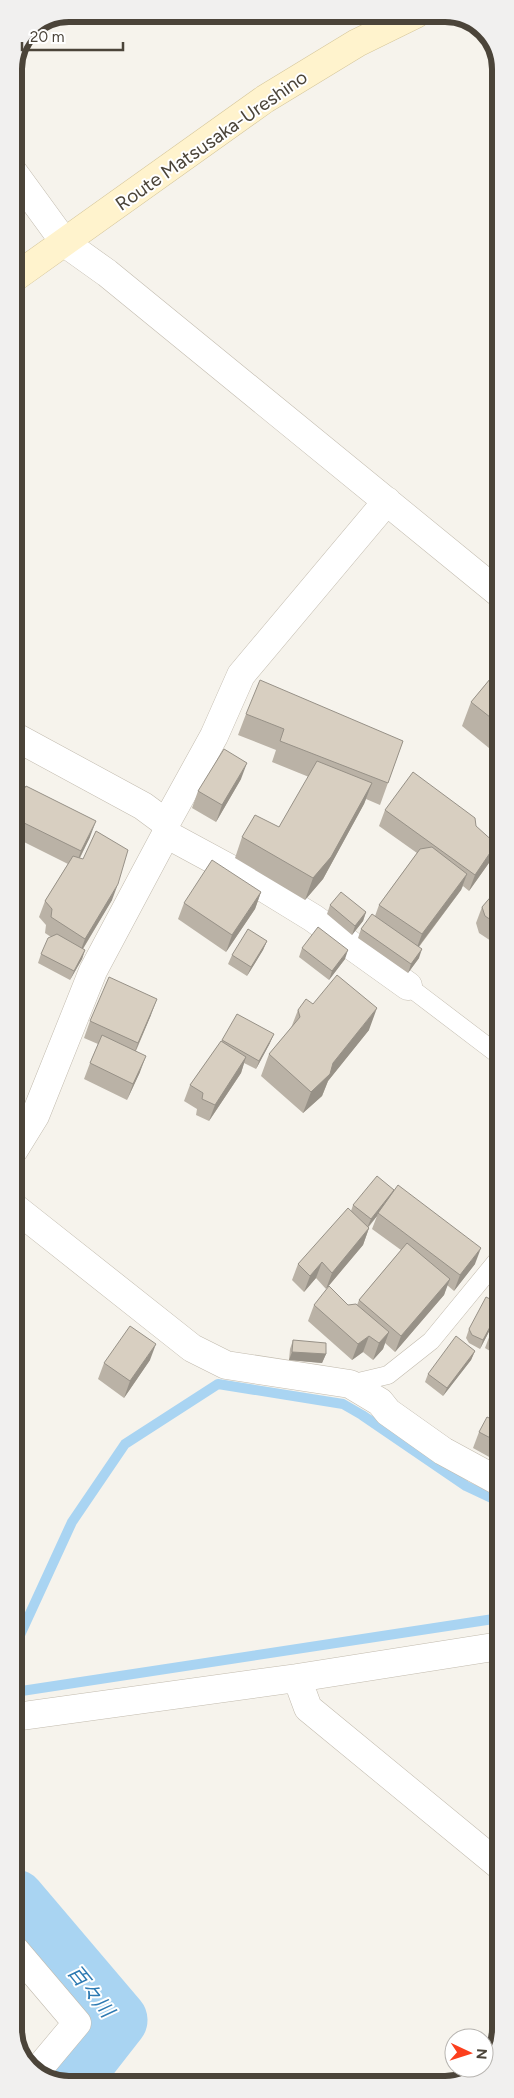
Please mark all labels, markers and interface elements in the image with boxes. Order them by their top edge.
scale bar [22,20,124,52]
text: 20 m [30,28,64,46]
street label: Route Matsusaka-Ureshino [111,65,312,216]
water label: 百々川 [63,1960,120,2023]
north arrow [444,2028,494,2078]
text: N [473,2048,490,2060]

